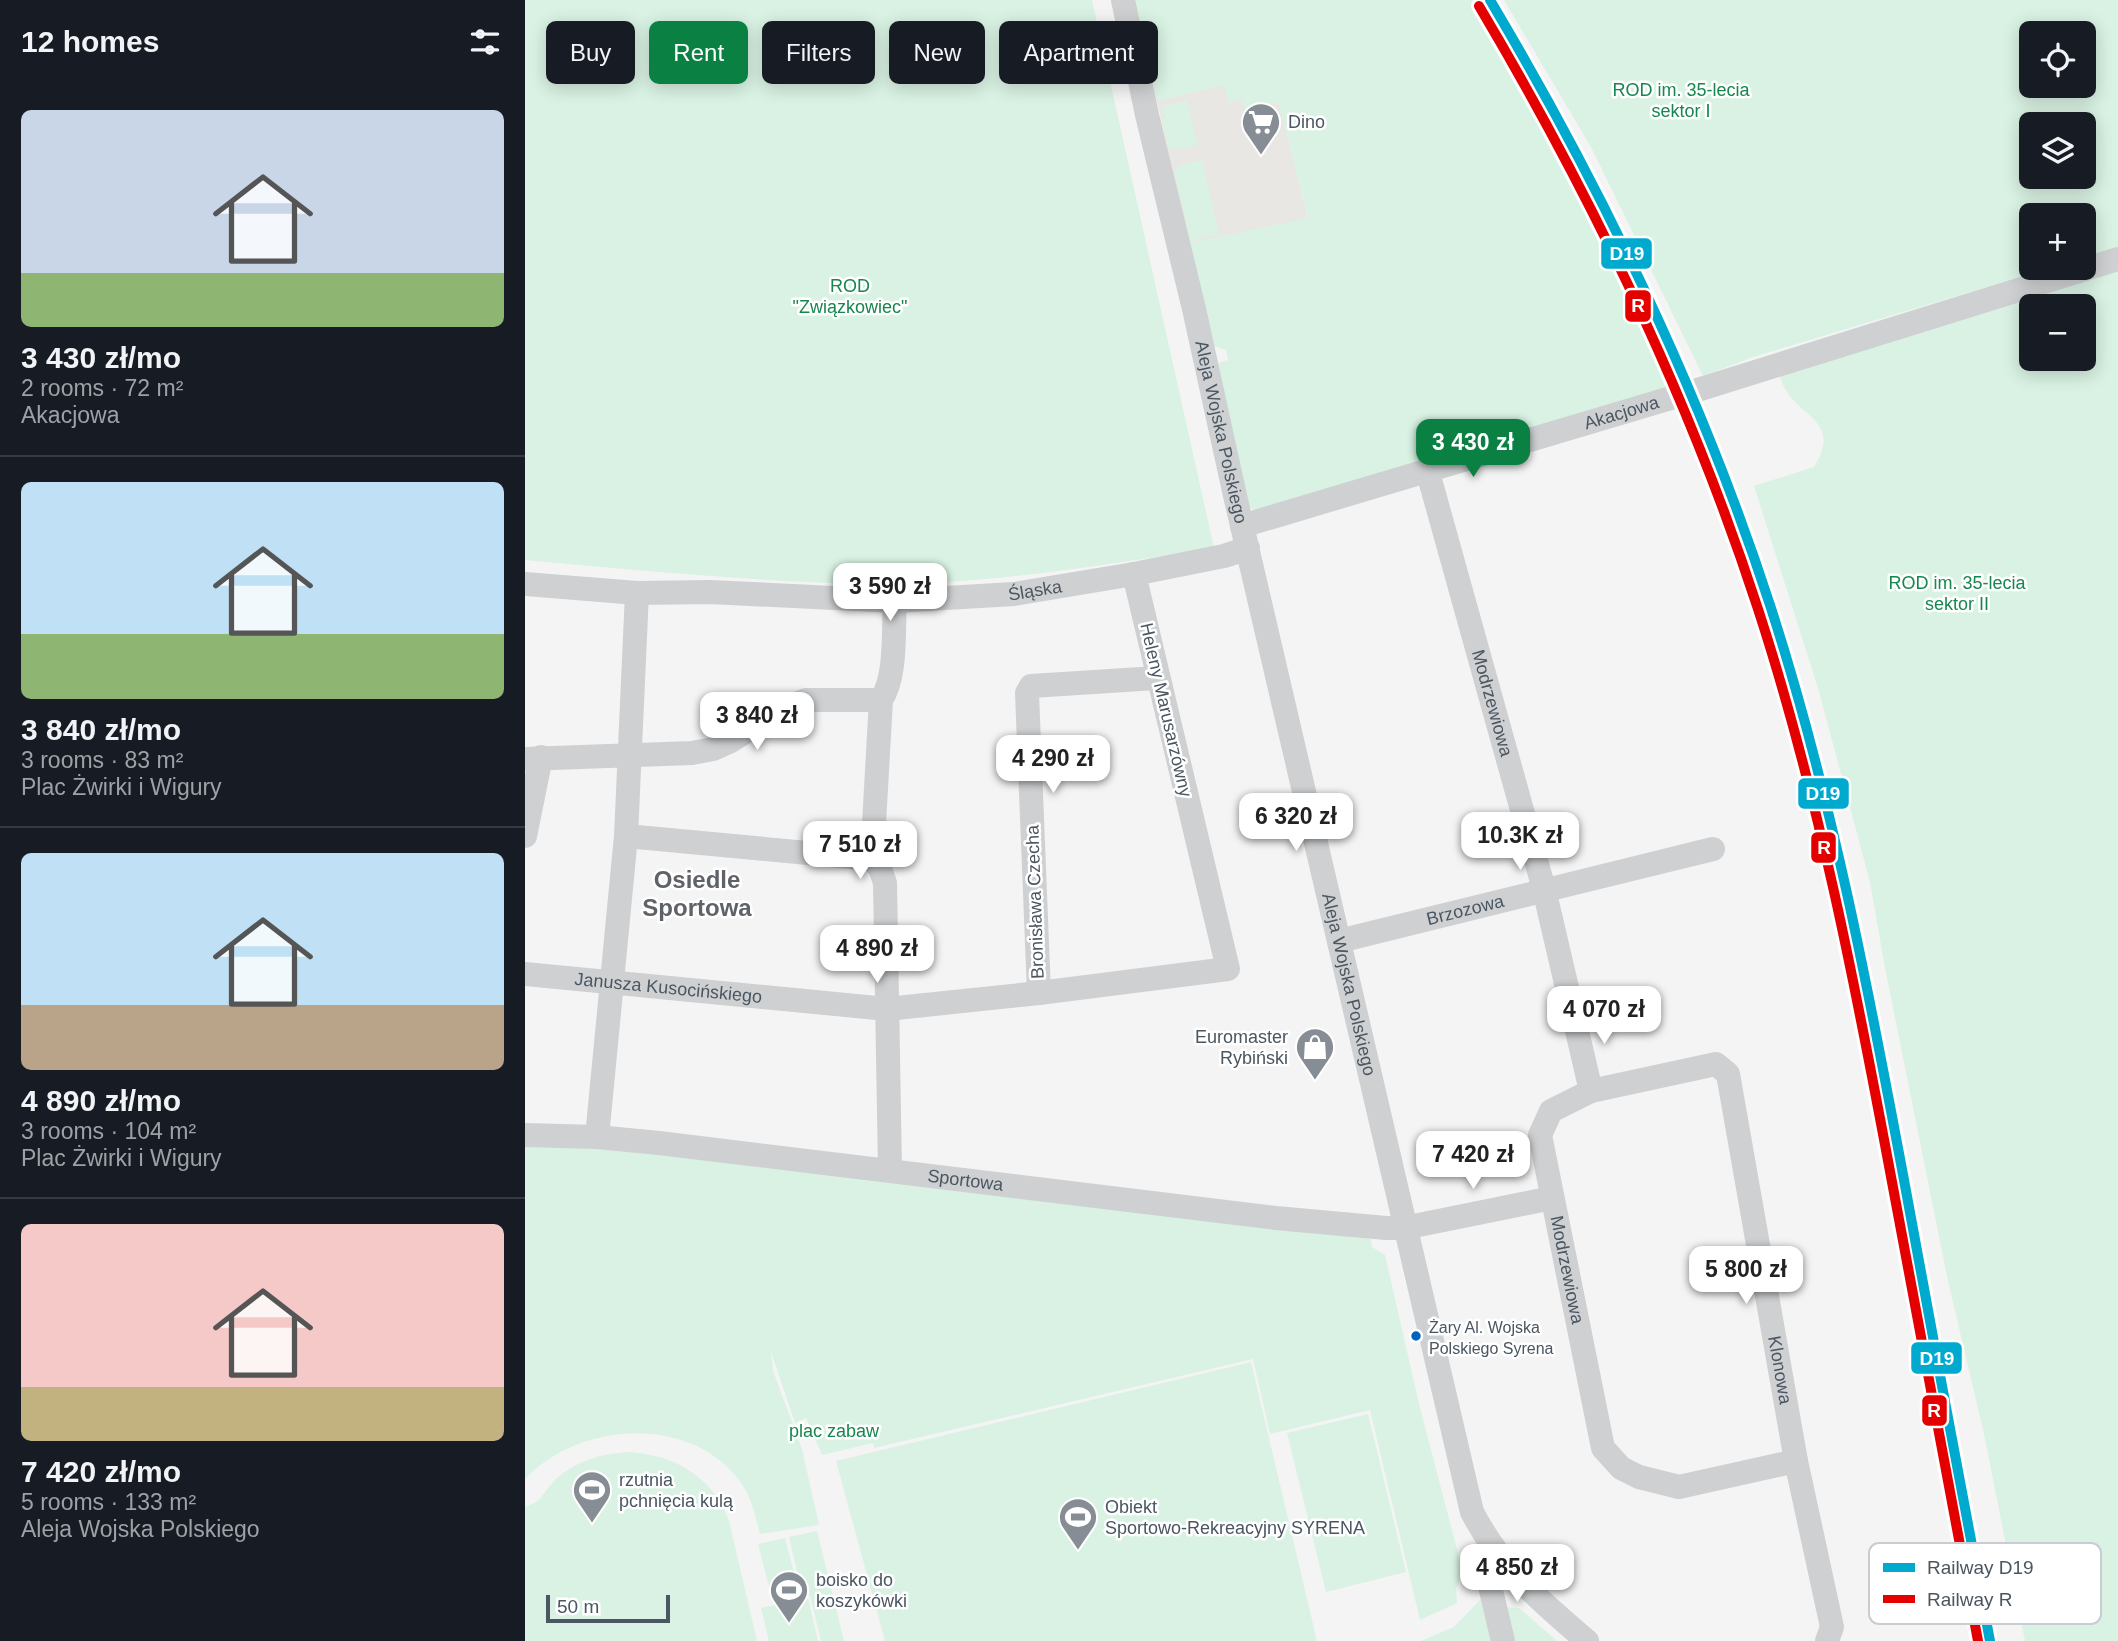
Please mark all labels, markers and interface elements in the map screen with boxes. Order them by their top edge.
chip: Buy [546,21,635,84]
chip: Rent [649,21,748,84]
chip: Filters [762,21,875,84]
chip: New [889,21,985,84]
chip: Apartment [999,21,1158,84]
map controls [2019,21,2096,371]
button: locate [2019,21,2096,98]
icon: filters [466,23,504,61]
text: 12 homes [21,25,159,58]
park label: ROD im. 35-lecia sektor I [1612,80,1751,121]
supermarket icon: Dino [1240,101,1282,156]
place label: Dino [1288,112,1325,132]
button: layers [2019,112,2096,189]
icon: home [200,156,326,282]
button: + [2019,203,2096,280]
line badge: D19 [1600,237,1653,270]
text: D19 [1610,243,1644,264]
park label: ROD "Związkowiec" [793,276,907,317]
line badge: R [1624,289,1652,323]
button: − [2019,294,2096,371]
text: R [1631,295,1645,316]
street label: Aleja Wojska Polskiego [1191,339,1251,525]
text: 3 430 zł/mo [21,341,181,374]
text: 2 rooms · 72 m² [21,375,183,401]
street label: Akacjowa [1582,392,1662,433]
text: Akacjowa [21,402,119,428]
pin: 3 430 zł [1401,420,1545,479]
text: 3 430 zł [1432,429,1514,455]
icon: home [200,528,326,654]
pin: 3 590 zł [818,564,962,623]
text: 3 590 zł [849,573,931,599]
park label: ROD im. 35-lecia sektor II [1888,573,2027,614]
street label: Śląska [1006,576,1064,605]
street label: Heleny Marusarzówny [1136,621,1196,799]
street label: Modrzewiowa [1468,647,1517,760]
pin: 3 840 zł [685,692,829,752]
text: 3 840 zł [716,702,798,728]
text: 3 840 zł/mo [21,713,181,746]
pin: 4 290 zł [981,736,1125,795]
text: 4 290 zł [1012,745,1094,771]
text: 3 rooms · 83 m² [21,747,183,773]
text: Plac Żwirki i Wigury [21,774,222,800]
line badge: D19 [1797,777,1850,810]
text: D19 [1806,783,1840,804]
pin: 6 320 zł [1224,794,1368,853]
text: 6 320 zł [1255,803,1337,829]
pin: 10.3K zł [1448,812,1592,872]
pin: 7 510 zł [788,822,932,881]
text: 10.3K zł [1477,822,1563,848]
street label: Bronisława Czecha [1022,824,1048,979]
text: 7 510 zł [819,831,901,857]
line badge: R [1810,831,1837,864]
text: R [1817,837,1831,858]
district label: Osiedle Sportowa [642,866,752,921]
street label: Aleja Wojska Polskiego [1318,891,1380,1078]
street label: Brzozowa [1424,891,1507,929]
icon: home [200,899,326,1025]
pin: 4 890 zł [805,926,949,985]
text: 4 890 zł [836,935,918,961]
street label: Janusza Kusocińskiego [574,969,763,1007]
pin: 4 070 zł [1532,986,1676,1046]
text: 4 070 zł [1563,996,1645,1022]
shop icon: Euromaster Rybiński [1294,1026,1336,1081]
place label: Euromaster Rybiński [1195,1027,1288,1068]
text: 4 890 zł/mo [21,1084,181,1117]
text: 3 rooms · 104 m² [21,1118,196,1144]
pin: 7 420 zł [1401,1132,1545,1191]
text: 7 420 zł [1432,1141,1514,1167]
text: Plac Żwirki i Wigury [21,1145,222,1171]
street label: Sportowa [926,1166,1005,1195]
street label: Modrzewiowa [1546,1214,1588,1327]
pin: 5 800 zł [1674,1246,1818,1306]
text: 5 800 zł [1705,1256,1787,1282]
icon: home [200,1270,326,1396]
place label: Żary Al. Wojska Polskiego Syrena [1429,1318,1554,1357]
marker: Żary Al. Wojska Polskiego Syrena [1409,1329,1423,1343]
street label: Klonowa [1764,1334,1796,1407]
line badge: D19 [1910,1341,1963,1375]
text: D19 [1920,1348,1954,1369]
line badge: R [1921,1394,1948,1427]
text: R [1927,1400,1941,1421]
park label: plac zabaw [789,1421,880,1441]
text: 7 420 zł/mo [21,1455,181,1488]
sports icon: rzutnia pchnięcia kulą [571,1469,613,1524]
place label: rzutnia pchnięcia kulą [619,1470,734,1511]
text: 5 rooms · 133 m² [21,1489,196,1515]
sports icon: Obiekt Sportowo-Rekreacyjny SYRENA [1057,1496,1099,1551]
place label: Obiekt Sportowo-Rekreacyjny SYRENA [1105,1497,1365,1538]
text: Aleja Wojska Polskiego [21,1516,260,1542]
legend [1869,1543,2101,1624]
pin: 4 850 zł [1445,1544,1589,1604]
text: 4 850 zł [1476,1554,1558,1580]
text: Railway D19 [1927,1557,2034,1578]
sports icon: boisko do koszykówki [768,1569,810,1624]
place label: boisko do koszykówki [816,1570,907,1611]
text: Railway R [1927,1589,2013,1610]
scale bar [546,1592,670,1624]
text: 50 m [557,1596,599,1617]

